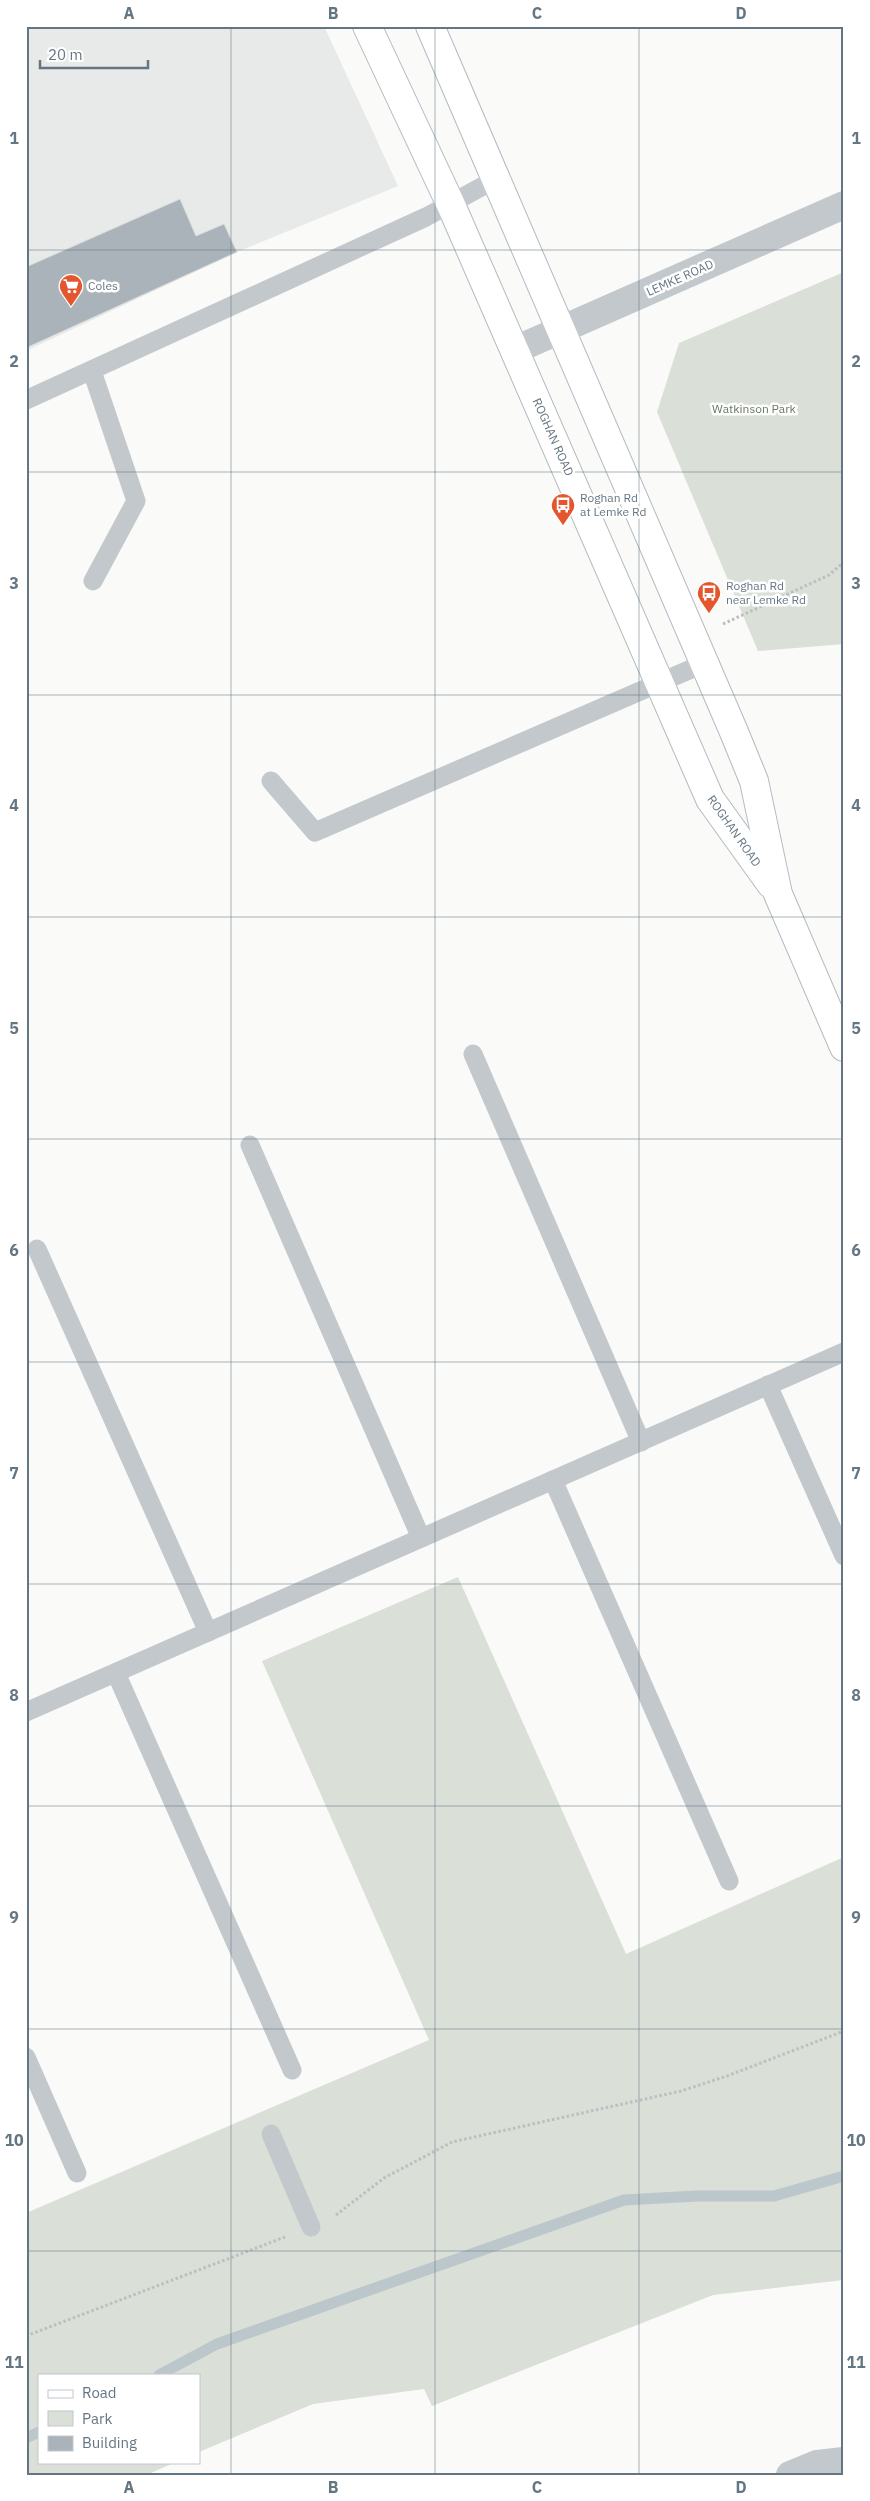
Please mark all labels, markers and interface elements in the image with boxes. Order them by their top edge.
text: A [124,3,135,23]
text: B [328,3,339,23]
text: C [532,3,542,23]
text: D [735,3,747,23]
scale bar [40,38,148,70]
text: 20 m [48,45,83,64]
text: 1 [9,128,19,148]
text: 1 [851,128,861,148]
street label: LEMKE ROAD [644,256,716,299]
supermarket icon: Coles [58,273,84,307]
place label: Coles [88,278,118,293]
text: 2 [9,351,19,371]
text: 2 [851,351,861,371]
street label: ROGHAN ROAD [530,396,577,478]
park label: Watkinson Park [712,401,797,416]
place label: Roghan Rd at Lemke Rd [580,490,646,519]
bus stop icon: Roghan Rd at Lemke Rd [550,492,576,526]
text: 3 [9,573,19,593]
text: 3 [851,573,861,593]
place label: Roghan Rd near Lemke Rd [726,578,806,607]
bus stop icon: Roghan Rd near Lemke Rd [696,580,722,614]
street label: ROGHAN ROAD [704,792,765,869]
text: 4 [9,795,19,815]
text: 4 [851,795,861,815]
text: 5 [9,1018,19,1038]
text: 5 [851,1018,861,1038]
text: 6 [9,1240,19,1260]
text: 6 [851,1240,861,1260]
text: 7 [9,1463,19,1483]
text: 7 [851,1463,861,1483]
text: 8 [9,1685,19,1705]
text: 8 [851,1685,861,1705]
text: 9 [9,1907,19,1927]
text: 9 [851,1907,861,1927]
text: 10 [4,2130,24,2150]
text: 10 [846,2130,866,2150]
text: 11 [4,2352,24,2372]
text: 11 [846,2352,866,2372]
legend [38,2374,200,2464]
text: Road [82,2383,117,2402]
text: Park [82,2409,112,2428]
text: Building [82,2433,137,2452]
text: A [124,2477,135,2497]
text: B [328,2477,339,2497]
text: C [532,2477,542,2497]
text: D [735,2477,747,2497]

